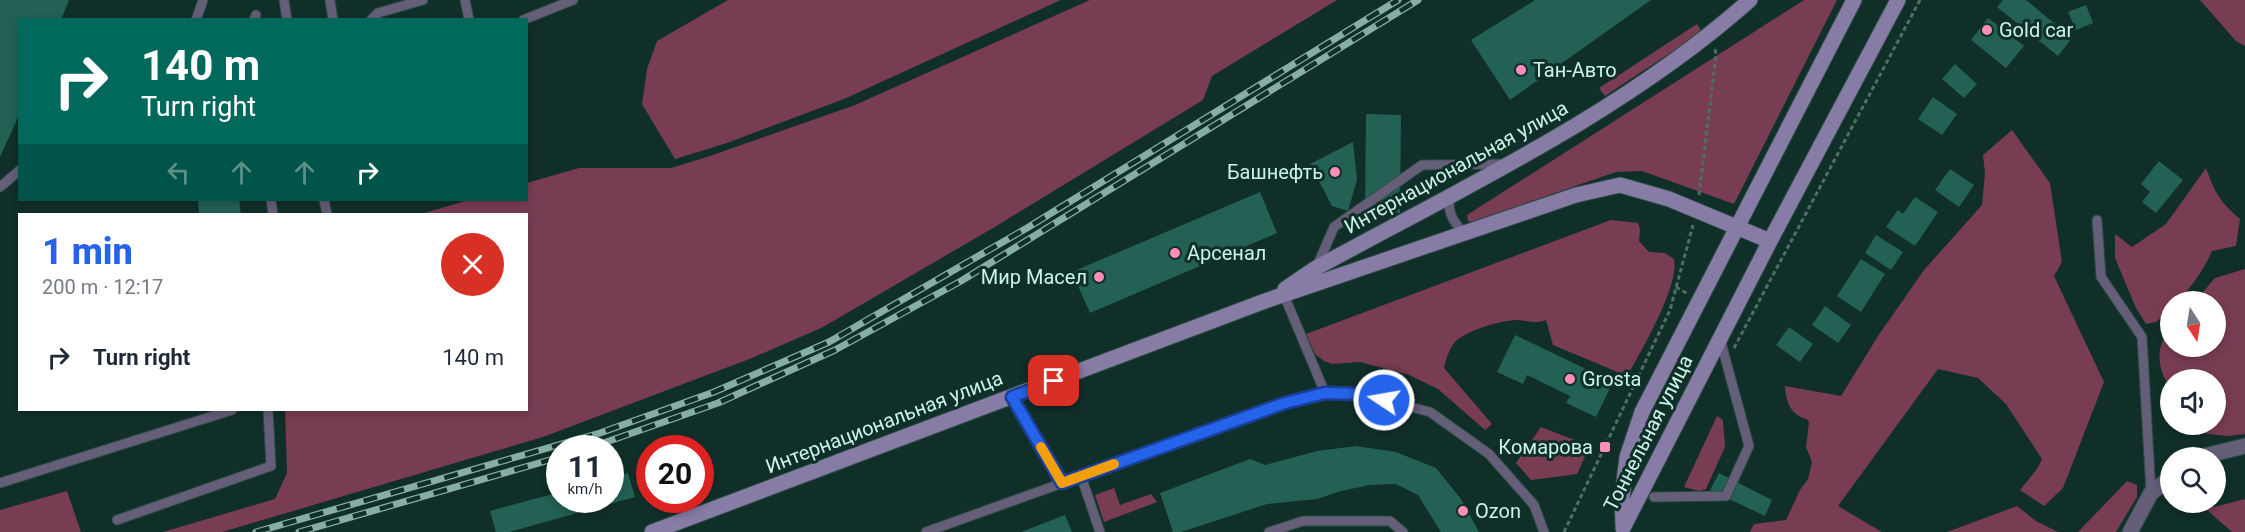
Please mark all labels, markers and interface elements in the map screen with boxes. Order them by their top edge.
place label: Gold car [1999,18,2073,42]
marker: Gold car [1980,23,1994,37]
text: 140 m [141,41,260,90]
icon: right [42,42,120,120]
place label: Тан-Авто [1533,58,1617,82]
marker: Тан-Авто [1514,63,1528,77]
text: Turn right [141,91,256,123]
street label: Интернациональная улица [1340,95,1572,239]
icon: left [162,156,195,189]
icon: ahead [225,156,258,189]
icon: ahead [288,156,321,189]
icon: right [351,156,384,189]
place label: Башнефть [1227,160,1323,184]
marker: Башнефть [1328,165,1342,179]
text: 1 min [42,231,133,273]
button: close [441,233,504,296]
place label: Арсенал [1187,241,1266,265]
marker: Арсенал [1168,246,1182,260]
place label: Мир Масел [981,265,1087,289]
marker: Мир Масел [1092,270,1106,284]
text: 200 m · 12:17 [42,275,163,299]
north arrow [2160,291,2226,357]
map controls [2160,291,2226,513]
icon: right [42,341,75,374]
text: Turn right [93,345,190,370]
text: 140 m [442,345,504,370]
street label: Тоннельная улица [1598,351,1698,515]
pin [1028,355,1079,406]
icon: arrive [1037,364,1070,397]
street label: Интернациональная улица [762,366,1006,478]
place label: Grosta [1582,367,1641,391]
position arrow [1352,368,1416,432]
button: sound [2160,369,2226,435]
marker: Grosta [1563,372,1577,386]
speed limit sign: 20 [636,435,714,513]
place label: Комарова [1498,435,1593,459]
marker: Комарова [1598,440,1612,454]
button: search [2160,447,2226,513]
text: 11 [568,449,602,484]
text: km/h [567,480,603,498]
place label: Ozon [1475,499,1521,523]
marker: Ozon [1456,504,1470,518]

